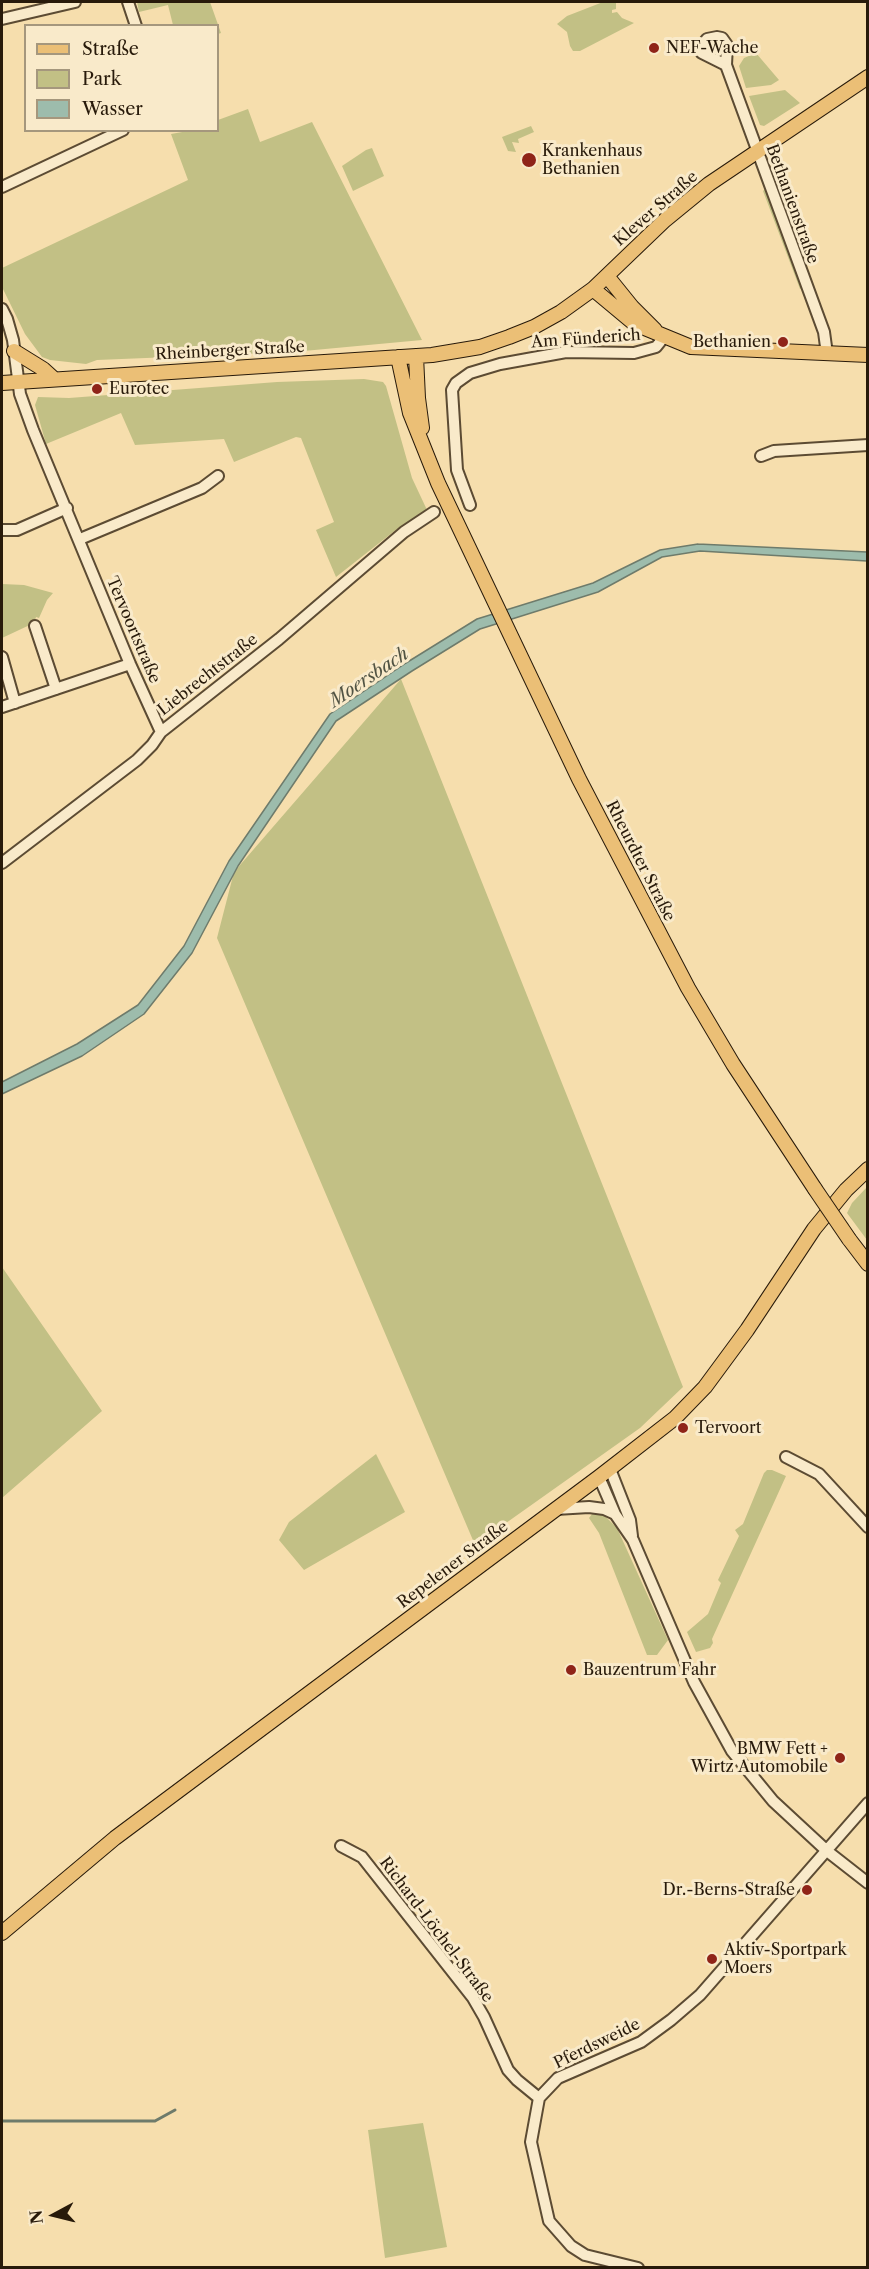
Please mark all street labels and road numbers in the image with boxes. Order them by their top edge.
street label: Bethanienstraße [761,142,823,266]
street label: Klever Straße [610,167,702,251]
street label: Am Fünderich [531,326,641,352]
street label: Rheinberger Straße [155,337,305,365]
street label: Tervoortstraße [102,574,164,686]
street label: Liebrechtstraße [154,630,262,720]
street label: Rheurdter Straße [601,797,679,925]
street label: Repelener Straße [394,1517,512,1613]
street label: Richard-Löchel-Straße [375,1854,497,2006]
street label: Pferdsweide [551,2015,643,2073]

